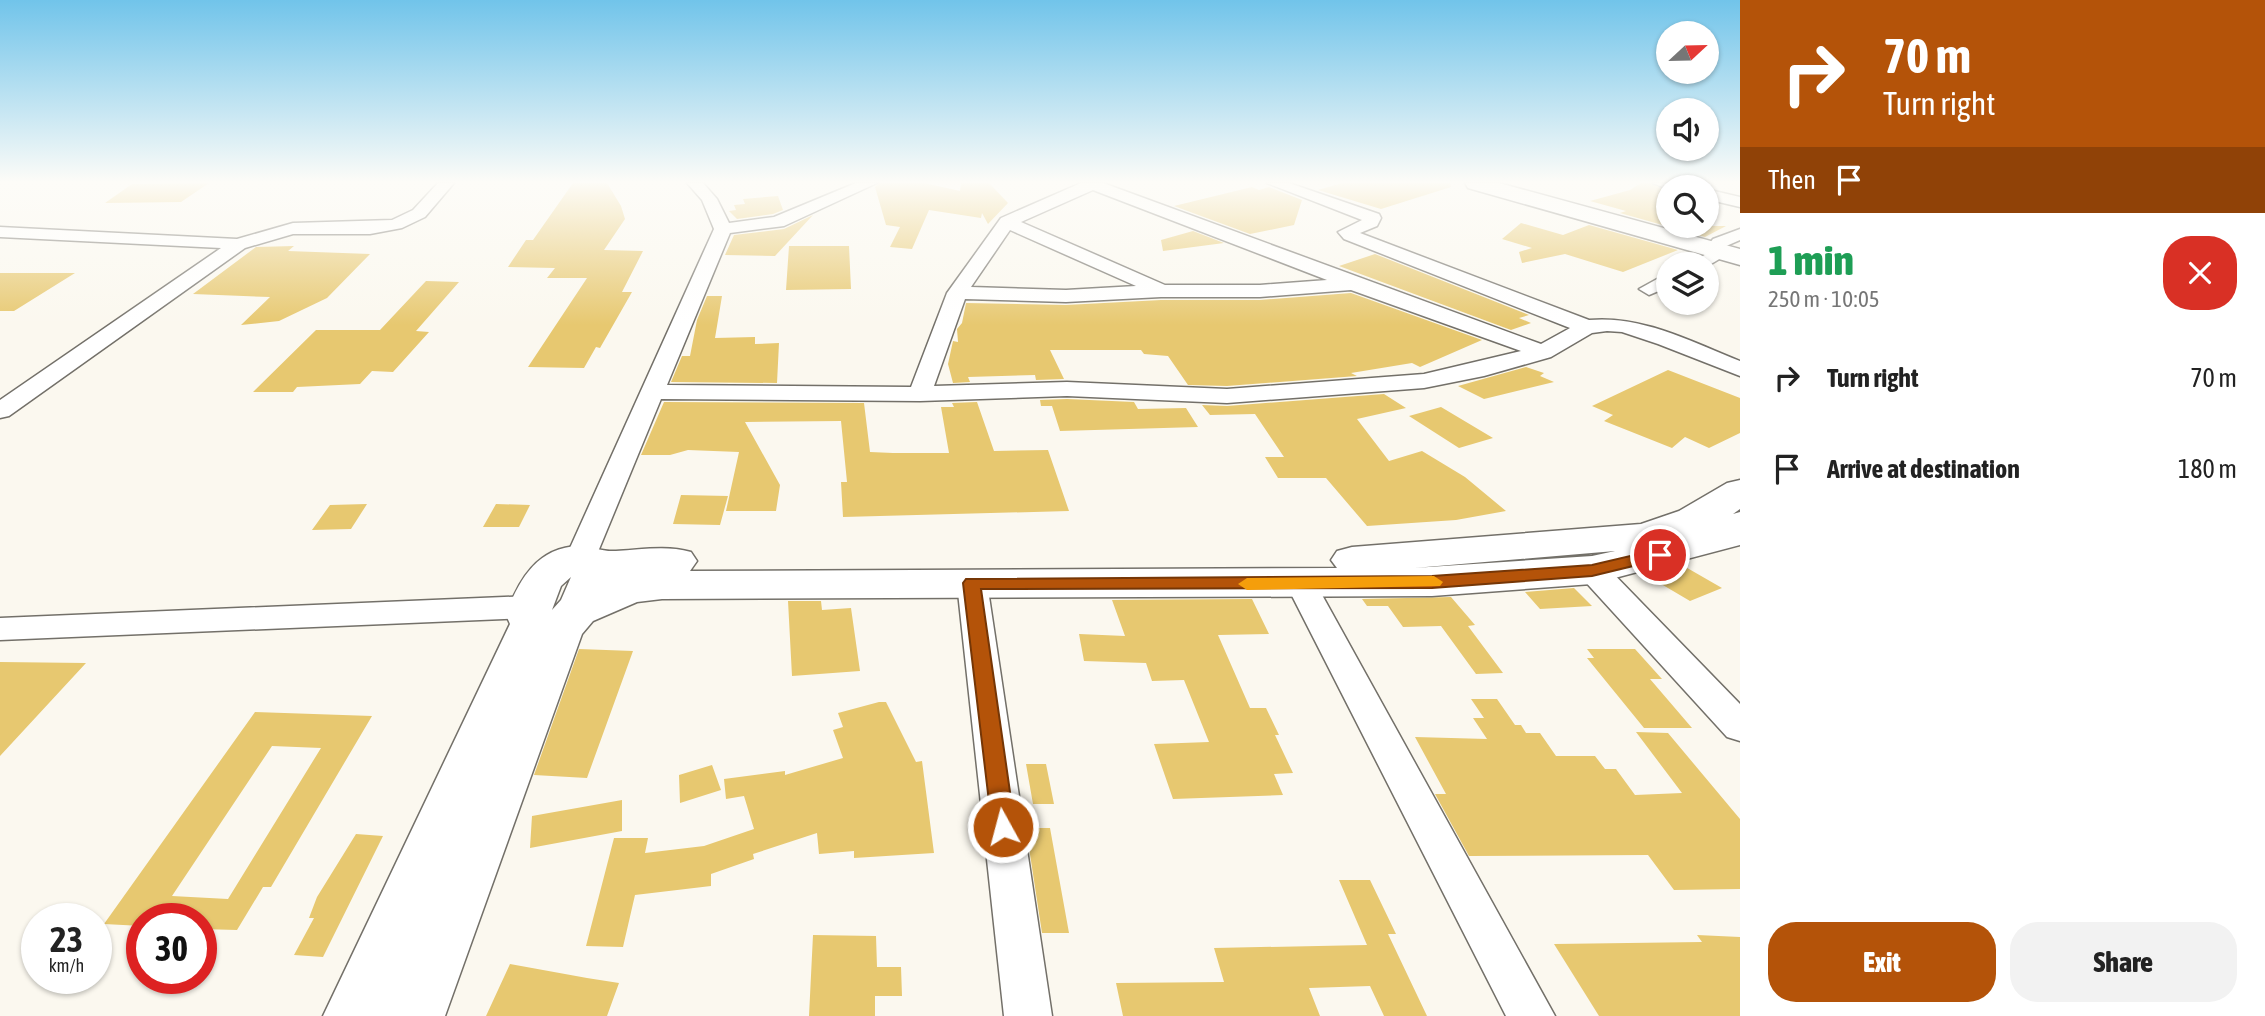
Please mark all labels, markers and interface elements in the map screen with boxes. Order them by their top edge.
north arrow [1656,21,1718,84]
map controls [1656,21,1719,315]
text: 70 m [1883,27,1971,83]
icon: right [1768,28,1859,119]
text: Turn right [1883,85,1996,122]
button: sound [1656,98,1719,161]
icon: arrive [1830,161,1868,199]
text: Then [1768,165,1816,195]
button: search [1656,175,1719,238]
text: 1 min [1768,236,1854,284]
button: close [2163,236,2237,310]
button: layers [1656,252,1719,315]
text: 250 m · 10:05 [1768,286,1880,312]
icon: right [1768,359,1806,397]
text: Turn right [1827,363,1918,393]
text: 70 m [2190,363,2237,393]
icon: arrive [1768,450,1806,488]
text: Arrive at destination [1827,454,2020,484]
text: 180 m [2178,454,2237,484]
pin [1630,525,1690,585]
icon: arrive [1641,536,1679,574]
position arrow [966,790,1040,864]
speed limit sign: 30 [126,903,217,994]
text: 23 [50,919,83,959]
button: Exit [1768,922,1996,1002]
button: Share [2010,922,2237,1002]
text: km/h [49,955,84,976]

